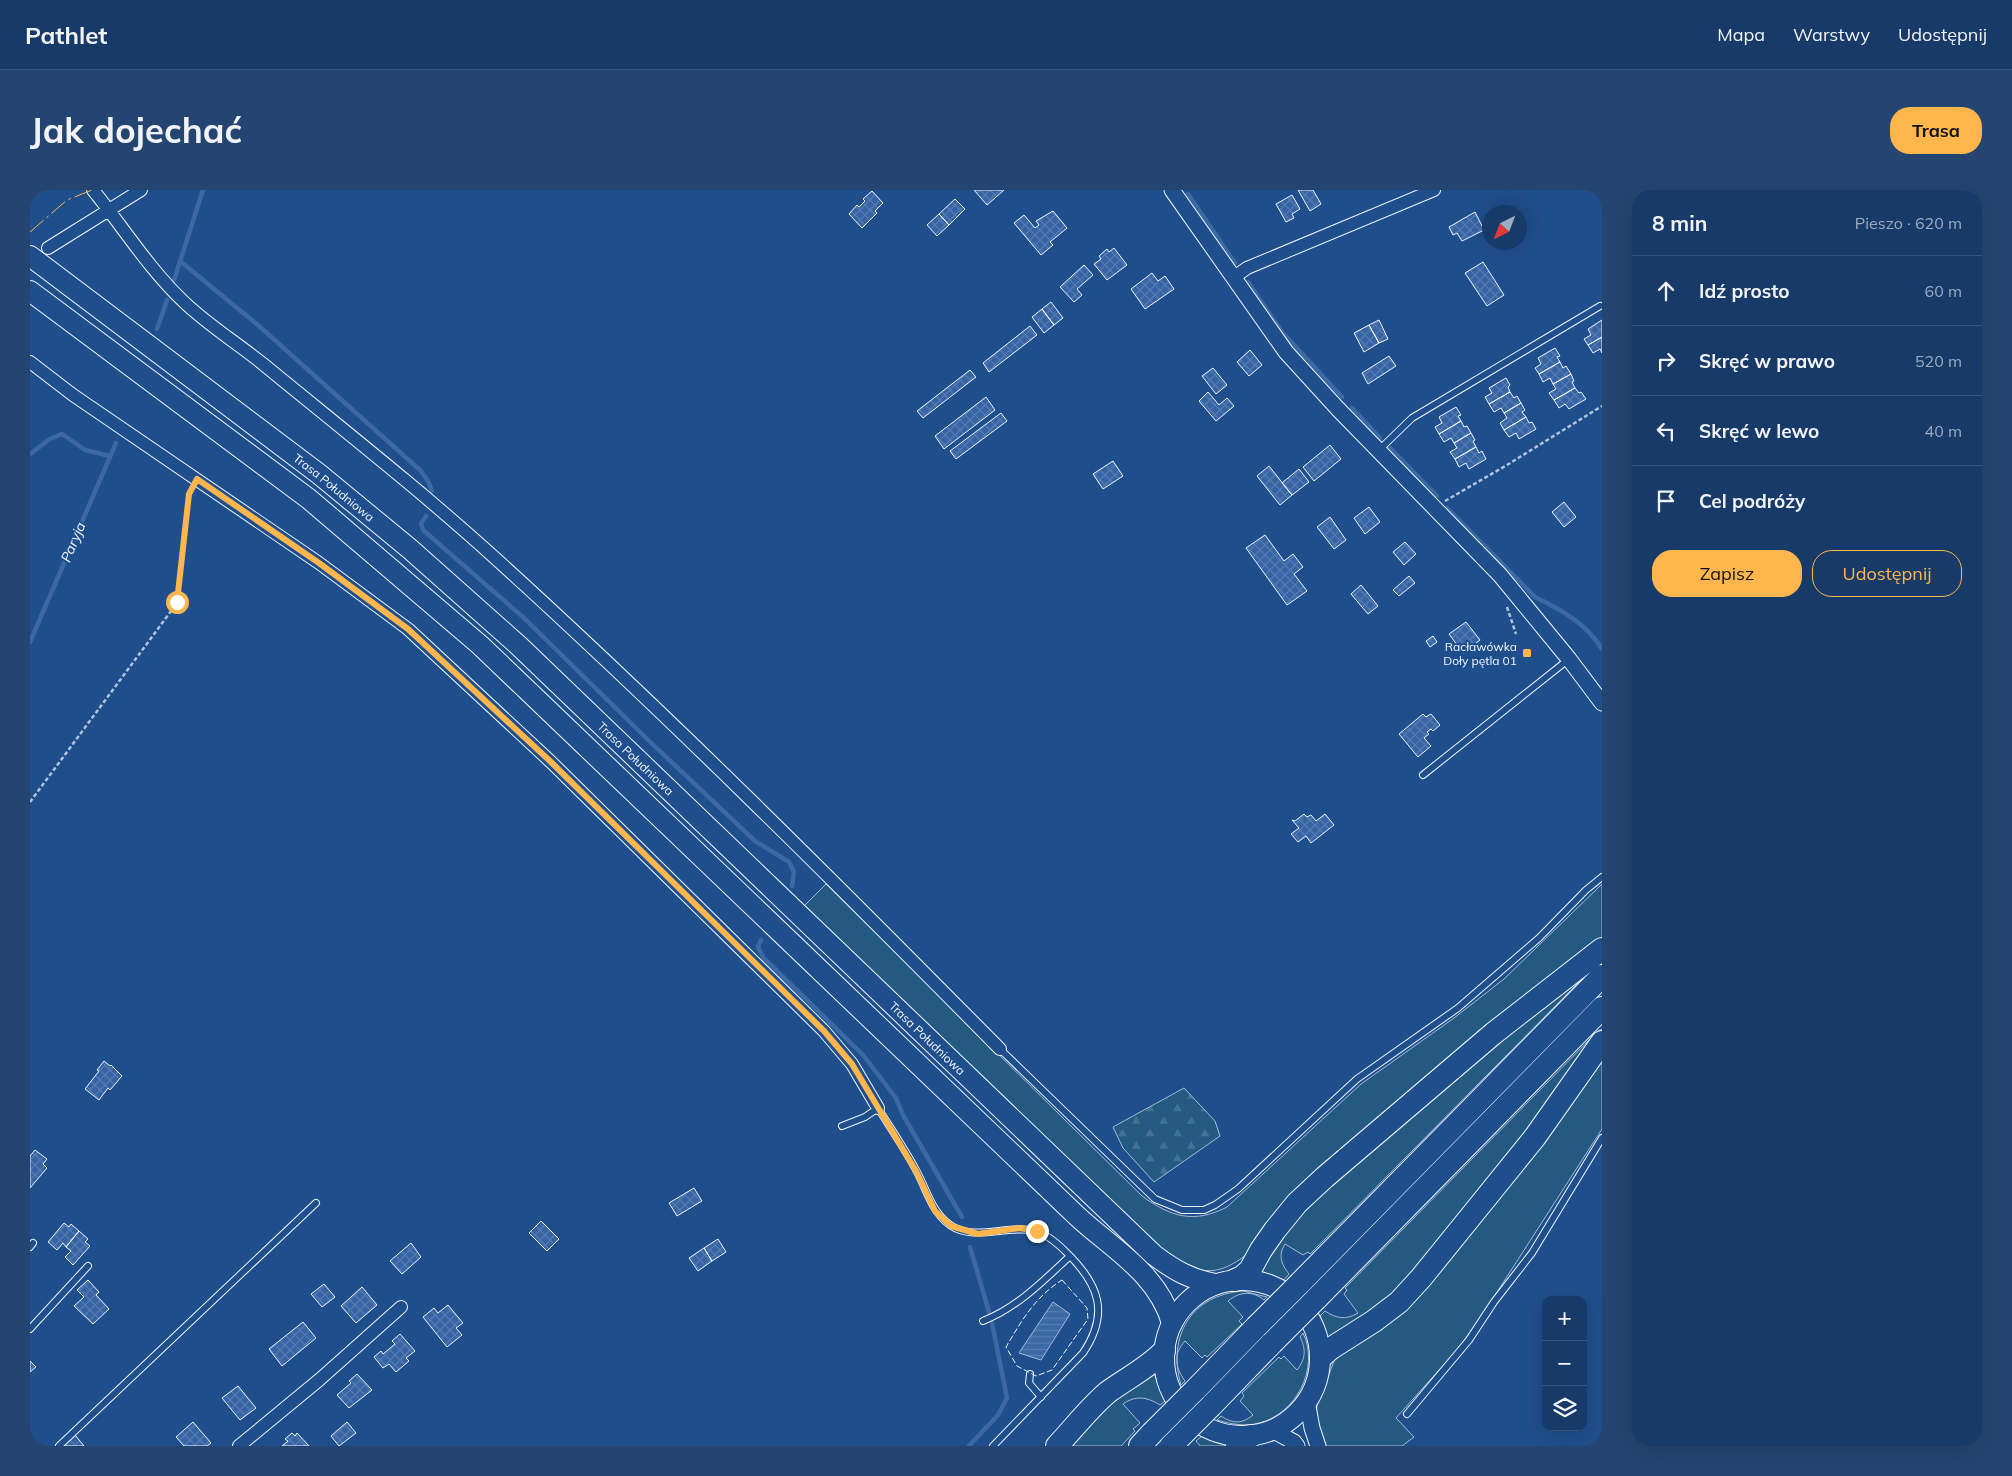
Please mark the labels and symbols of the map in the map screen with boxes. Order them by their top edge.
north arrow [1482,205,1527,250]
street label: Trasa Południowa [291,450,378,524]
water label: Paryja [57,519,89,565]
route start [166,591,189,614]
place label: Racławówka Doły pętla 01 [1443,639,1517,668]
marker: Racławówka Doły pętla 01 [1521,647,1533,659]
street label: Trasa Południowa [595,718,677,798]
street label: Trasa Południowa [886,998,969,1078]
route end [1026,1220,1049,1243]

